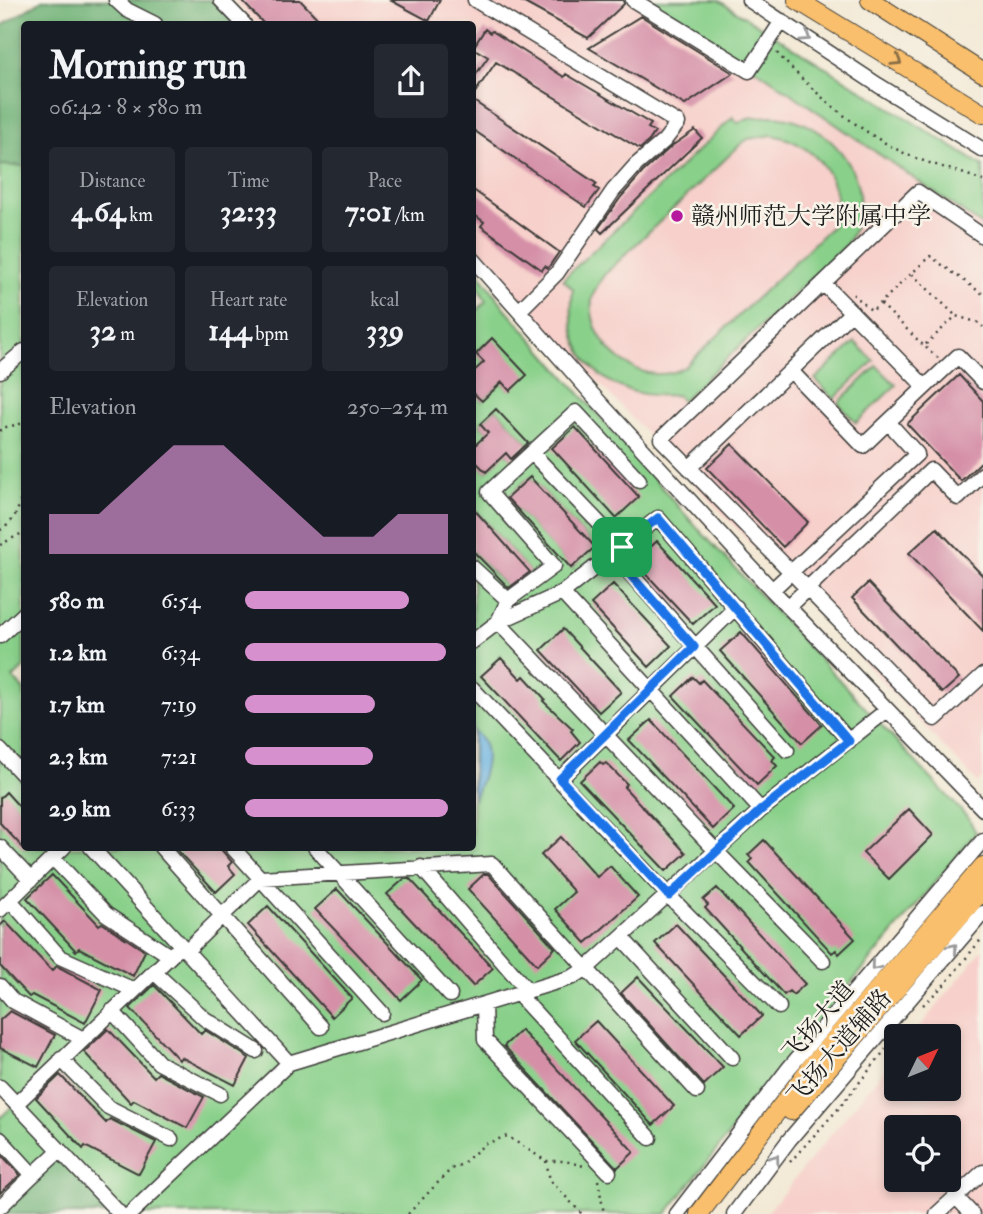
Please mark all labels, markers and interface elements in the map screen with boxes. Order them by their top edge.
one-way arrow [798,29,811,42]
text: Morning run [49,42,247,90]
button: share [374,44,448,118]
one-way arrow [889,53,902,66]
text: 06:42 · 8 × 580 m [49,92,202,121]
text: Distance [79,169,145,193]
text: Time [228,169,269,193]
text: Pace [368,169,402,193]
text: 4.64 [71,193,125,230]
text: 32:33 [220,193,277,230]
text: 7:01 [345,193,392,230]
place label: 赣州师范大学附属中学 [691,201,931,232]
text: km [125,203,153,227]
text: /km [392,203,425,227]
marker: 赣州师范大学附属中学 [669,208,685,224]
text: Elevation [76,288,148,312]
text: Heart rate [210,288,287,312]
text: kcal [370,288,399,312]
text: 32 [89,312,116,349]
text: 144 [208,312,251,349]
text: 339 [366,312,404,349]
text: m [116,322,135,346]
text: bpm [251,322,289,346]
text: Elevation [49,392,137,421]
text: 250–254 m [347,392,448,421]
pin [592,517,652,577]
icon: arrive [603,528,641,566]
text: 580 m [49,586,104,615]
text: 6:54 [161,586,200,615]
text: 1.2 km [49,638,107,667]
text: 6:34 [161,638,199,667]
text: 1.7 km [49,690,105,719]
text: 7:19 [161,690,197,719]
text: 2.3 km [49,742,108,771]
text: 7:21 [161,742,197,771]
text: 2.9 km [49,794,111,823]
text: 6:33 [161,794,196,823]
one-way arrow [945,943,957,956]
one-way arrow [871,958,883,971]
street label: 飞扬大道 [776,975,861,1068]
street label: 飞扬大道辅路 [780,983,898,1112]
north arrow [884,1024,961,1101]
map controls [884,1024,961,1192]
button: locate [884,1115,961,1192]
one-way arrow [767,1154,779,1167]

